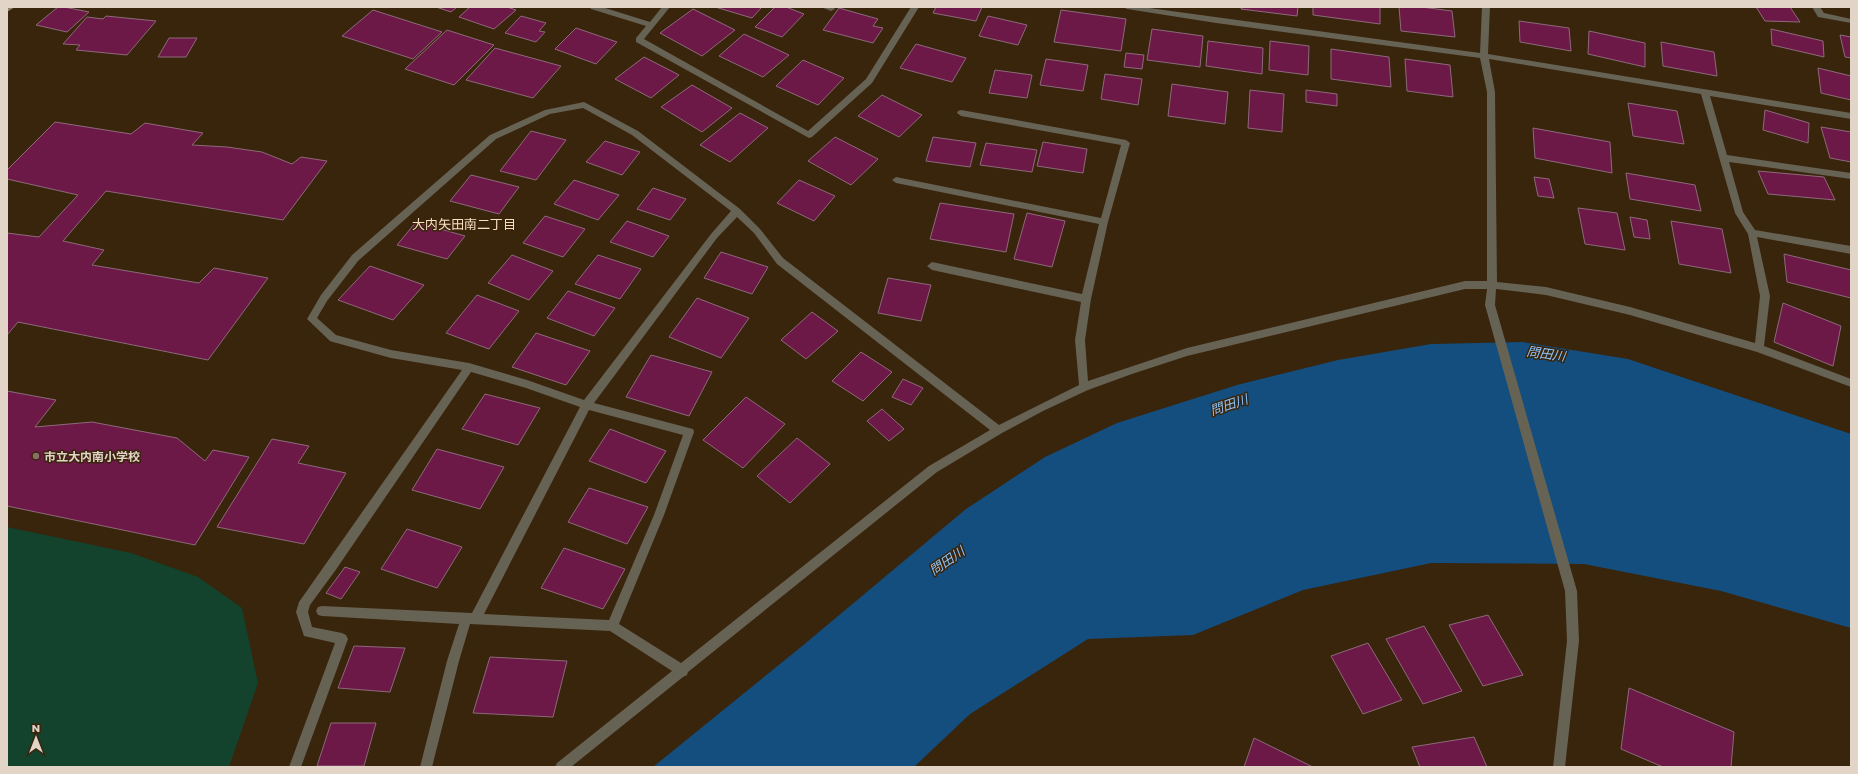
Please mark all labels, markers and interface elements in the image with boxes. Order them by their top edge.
district label: 大内矢田南二丁目 [412,215,516,234]
water label: 問田川 [1525,342,1569,366]
water label: 問田川 [1207,389,1252,420]
place label: 市立大内南小学校 [44,448,140,465]
marker: 市立大内南小学校 [31,451,41,461]
water label: 問田川 [926,541,970,580]
north arrow [16,718,56,758]
text: N [32,720,40,736]

